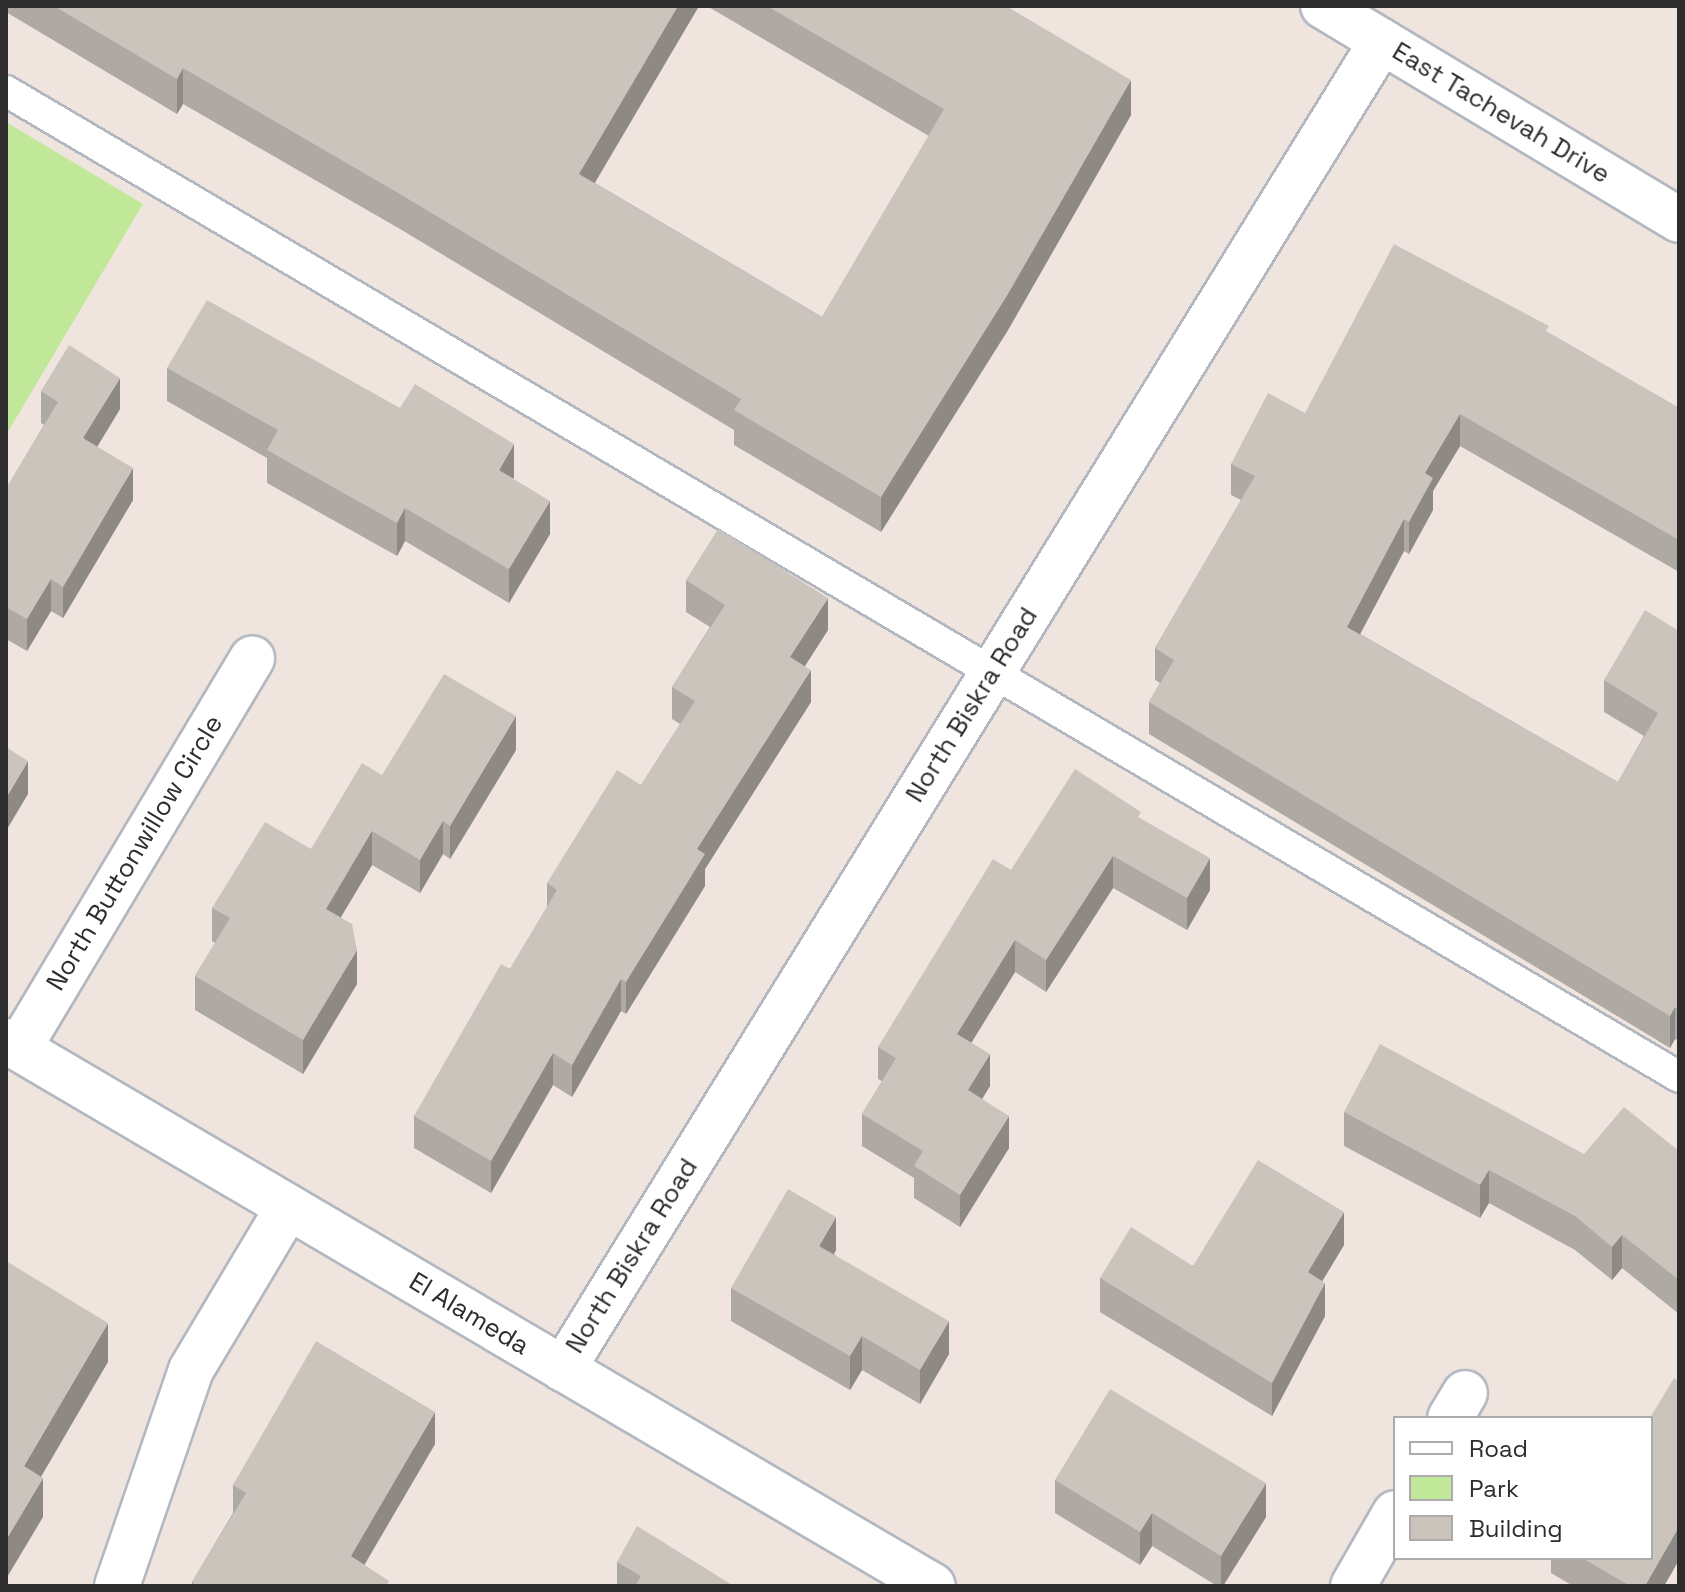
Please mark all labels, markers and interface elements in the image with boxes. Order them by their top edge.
street label: East Tachevah Drive [1386,36,1616,190]
street label: North Biskra Road [899,602,1045,808]
street label: North Buttonwillow Circle [40,710,230,996]
street label: North Biskra Road [559,1153,705,1359]
street label: El Alameda [403,1266,535,1362]
legend [1393,1416,1653,1560]
text: Road [1469,1433,1528,1464]
text: Park [1469,1473,1519,1504]
text: Building [1469,1513,1563,1544]

